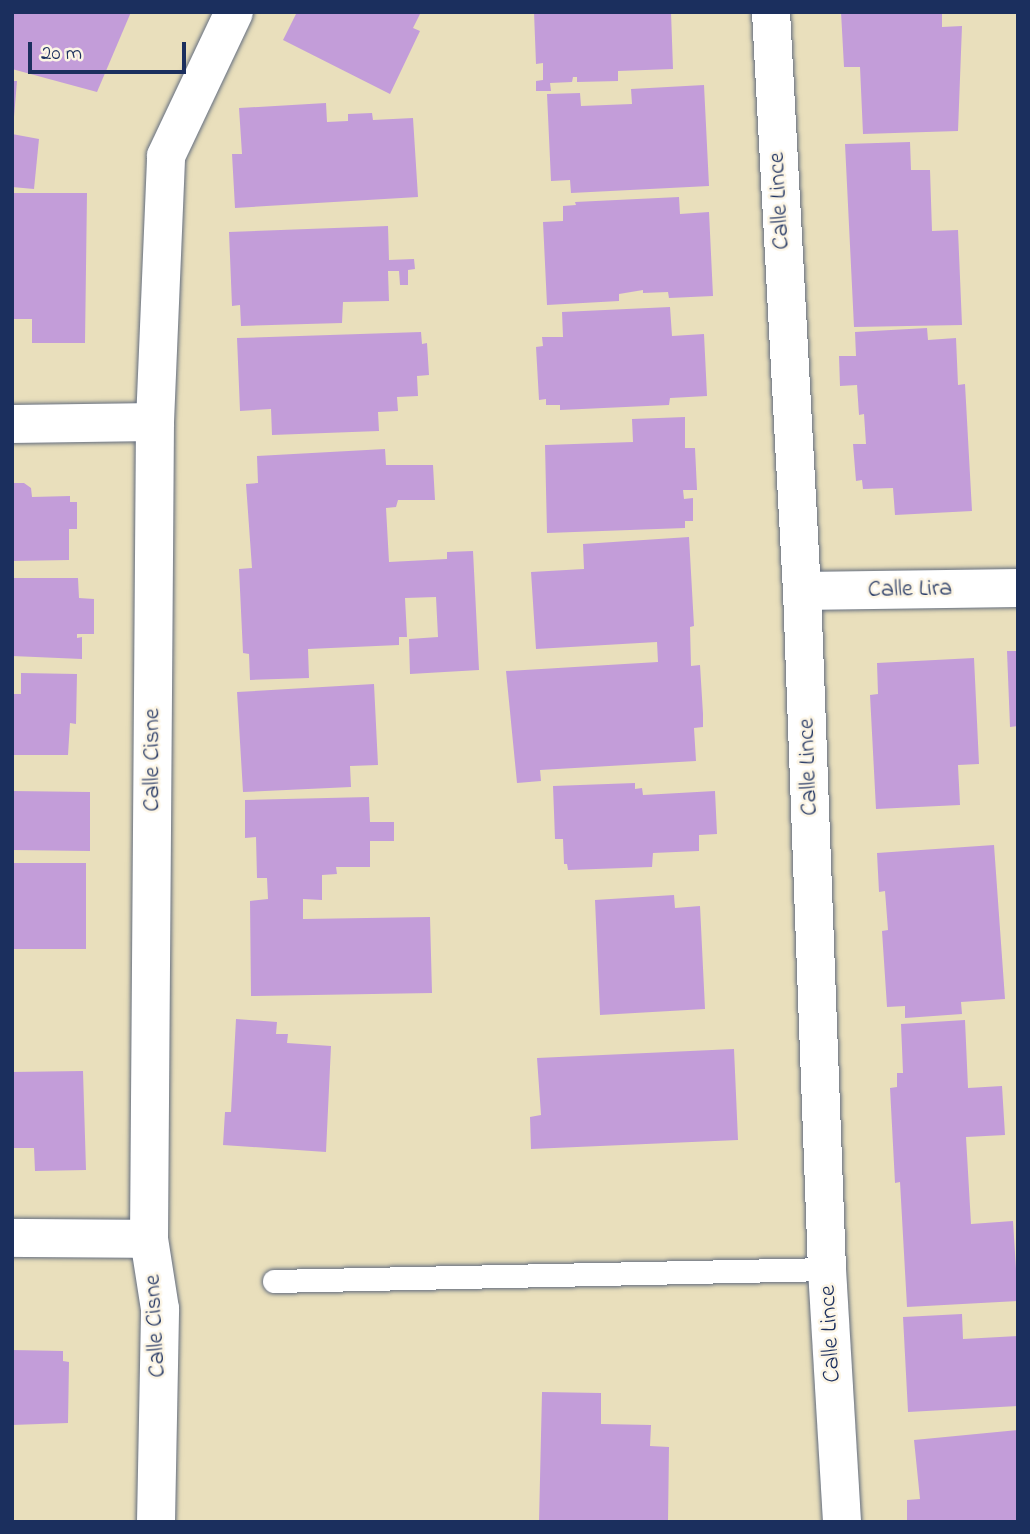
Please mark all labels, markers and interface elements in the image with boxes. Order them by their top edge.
scale bar [32,28,189,72]
text: 20 m [41,39,82,69]
street label: Calle Lince [763,152,797,250]
street label: Calle Lira [867,575,953,605]
street label: Calle Cisne [139,708,167,812]
street label: Calle Lince [793,718,825,816]
street label: Calle Cisne [139,1274,173,1378]
street label: Calle Lince [814,1285,848,1383]

